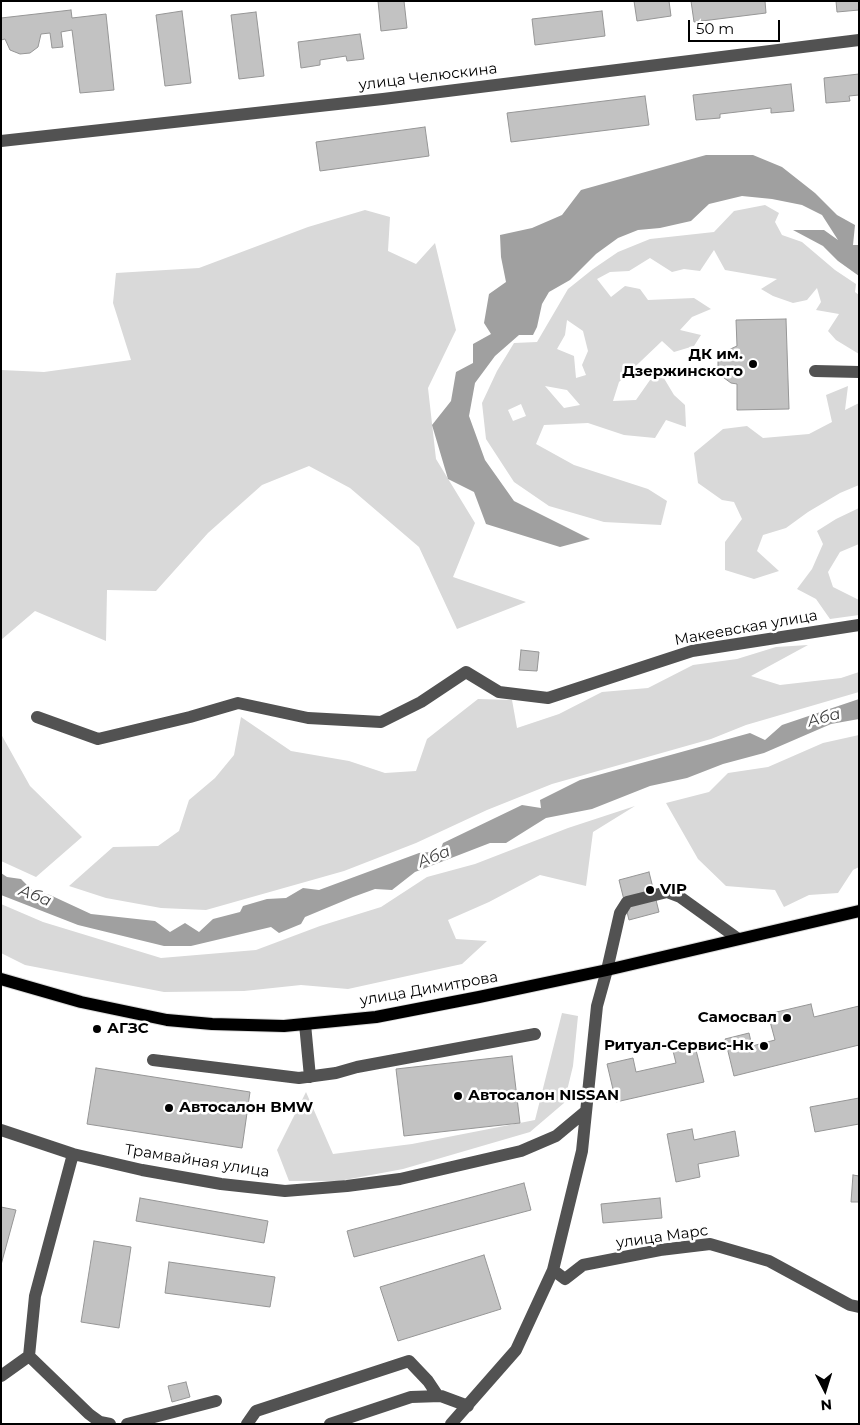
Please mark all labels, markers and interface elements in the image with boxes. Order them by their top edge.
scale bar [690,10,782,42]
text: 50 m [696,19,734,38]
street label: улица Челюскина [358,60,498,94]
place label: ДК им. Дзержинского [622,346,743,381]
marker: ДК им. Дзержинского [747,358,759,370]
street label: Макеевская улица [673,607,819,649]
water label: Аба [805,704,843,732]
water label: Аба [415,842,453,872]
water label: Аба [16,881,54,911]
place label: VIP [660,881,687,899]
marker: VIP [644,884,656,896]
street label: улица Димитрова [359,968,499,1010]
place label: Самосвал [698,1009,777,1027]
marker: Самосвал [781,1012,793,1024]
place label: АГЗС [107,1020,149,1038]
marker: АГЗС [91,1023,103,1035]
place label: Ритуал-Сервис-Нк [604,1037,754,1055]
marker: Ритуал-Сервис-Нк [758,1040,770,1052]
place label: Автосалон NISSAN [468,1087,619,1105]
marker: Автосалон NISSAN [452,1090,464,1102]
place label: Автосалон BMW [179,1099,313,1117]
marker: Автосалон BMW [163,1102,175,1114]
street label: Трамвайная улица [123,1141,271,1181]
street label: улица Марс [615,1222,709,1252]
north arrow [800,1365,850,1415]
text: N [820,1395,833,1414]

